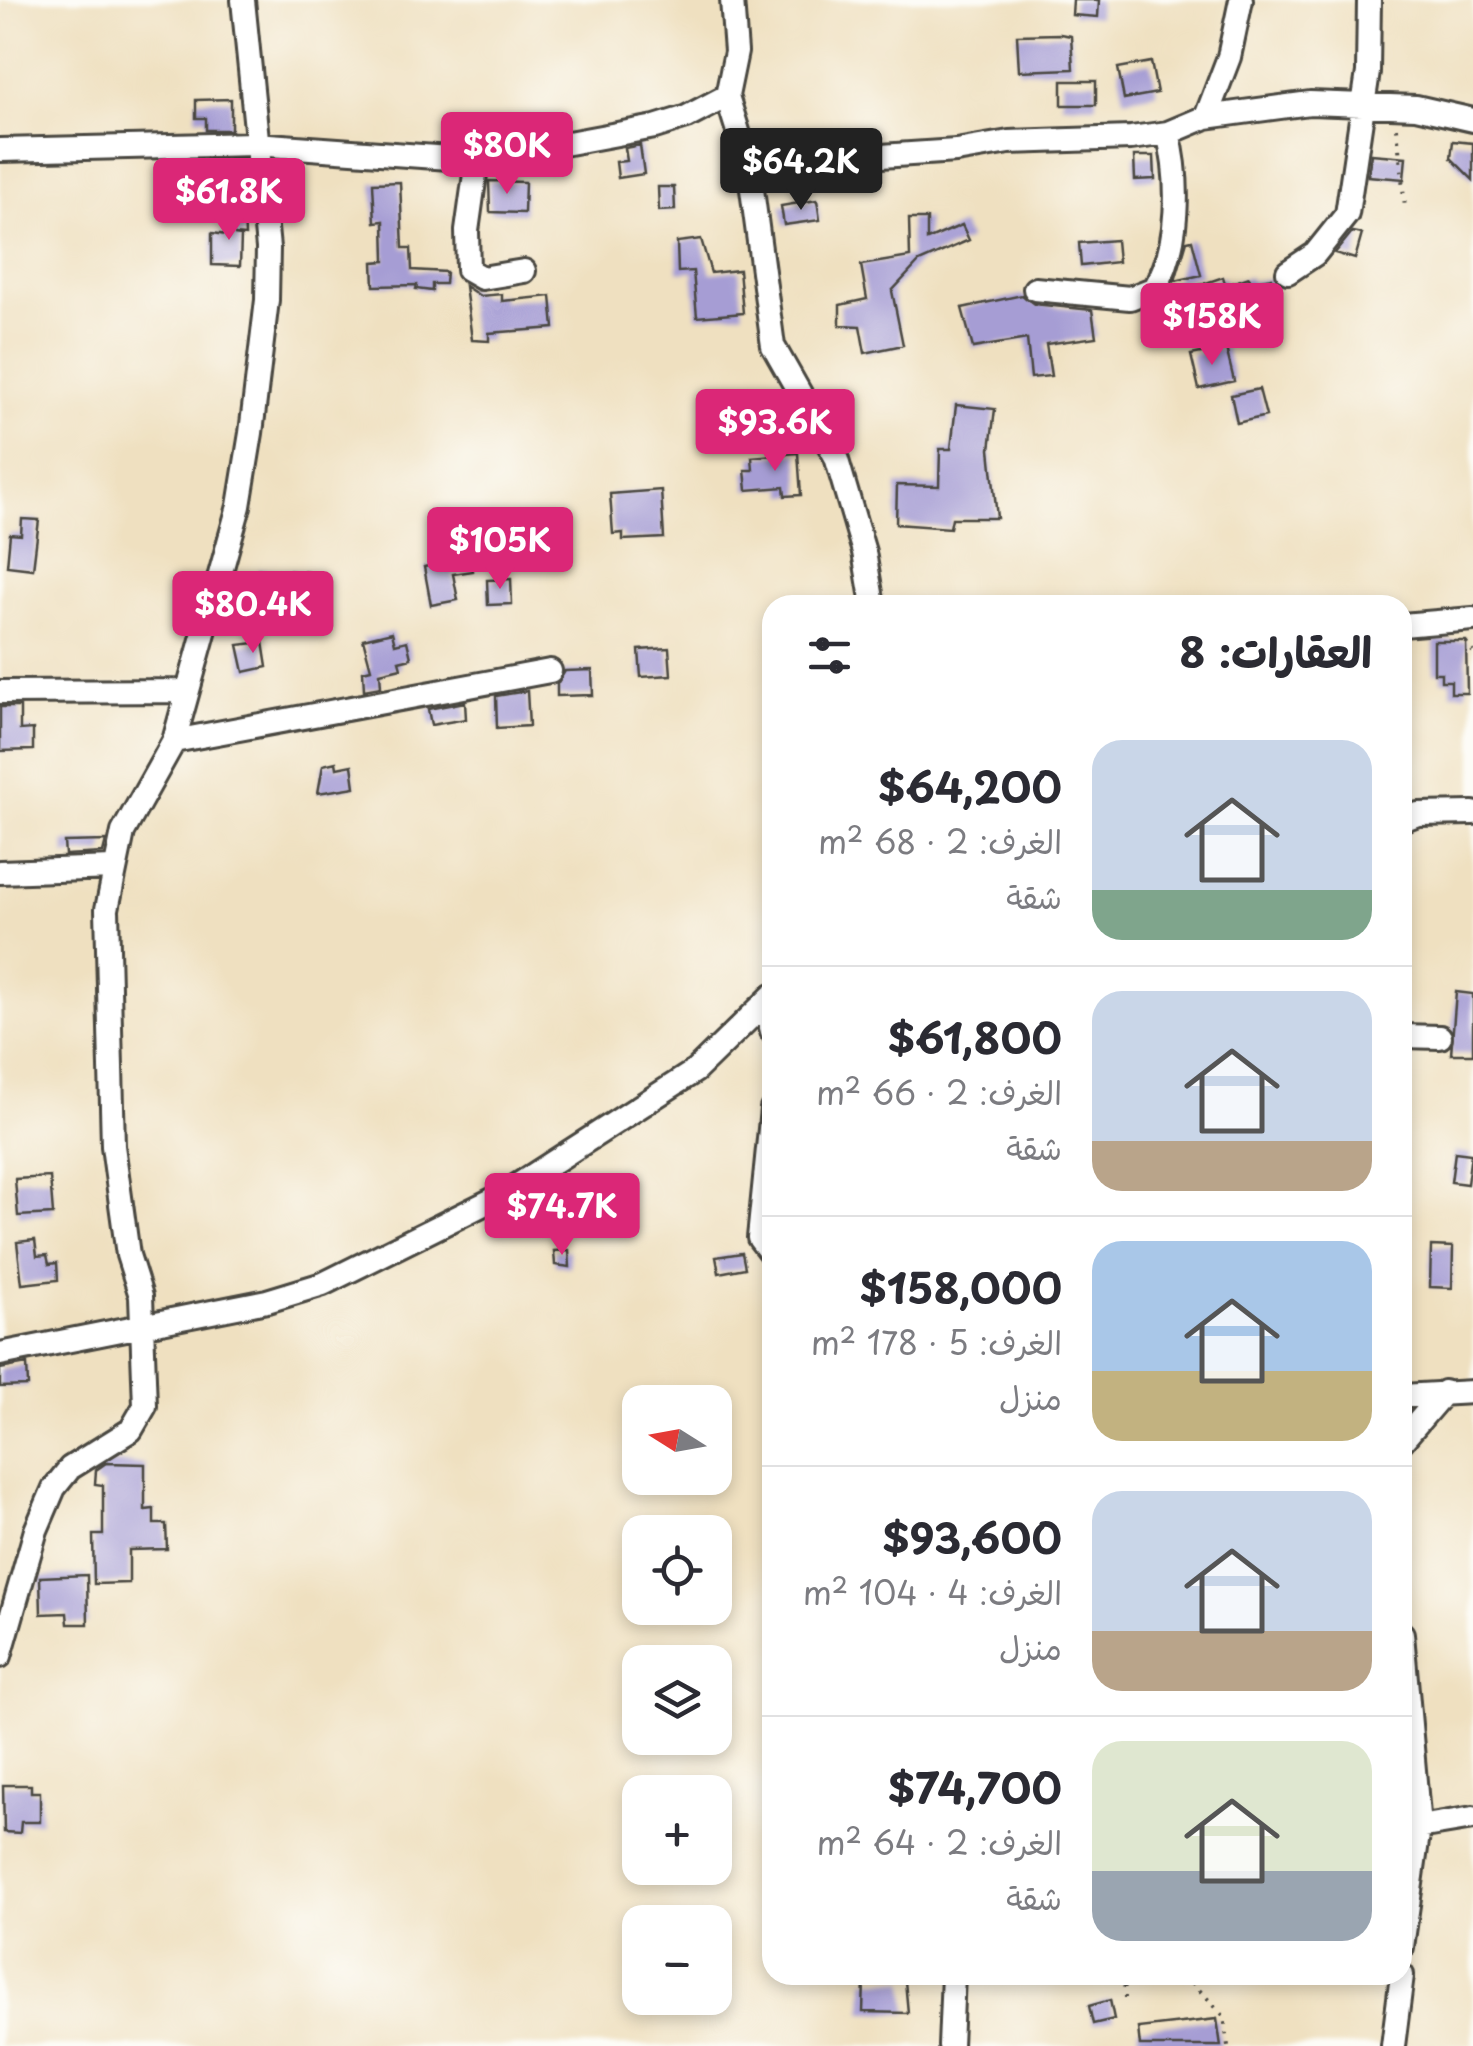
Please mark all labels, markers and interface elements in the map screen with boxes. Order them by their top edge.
pin: $80K [448,112,566,197]
text: $80K [463,120,551,168]
pin: $64.2K [720,128,882,213]
text: $64.2K [742,136,860,184]
pin: $61.8K [148,158,310,243]
text: $61.8K [175,166,283,214]
pin: $158K [1142,283,1282,368]
text: $158K [1163,291,1261,339]
pin: $93.6K [694,389,856,474]
text: $93.6K [718,397,832,445]
pin: $105K [430,507,570,592]
text: $105K [449,515,551,563]
pin: $80.4K [172,571,334,656]
text: $80.4K [194,579,312,627]
text: العقارات: 8 [1179,619,1372,682]
icon: filters [802,628,857,683]
text: $64,200 [878,754,1062,817]
icon: home [1172,780,1292,900]
text: الغرف: 2 · 68 m² [818,817,1062,865]
text: شقة [1006,872,1062,920]
text: $61,800 [888,1005,1062,1068]
icon: home [1172,1031,1292,1151]
text: الغرف: 2 · 66 m² [816,1068,1062,1116]
text: شقة [1006,1123,1062,1171]
pin: $74.7K [481,1173,643,1258]
text: $74.7K [507,1181,617,1229]
text: $158,000 [860,1255,1062,1318]
icon: home [1172,1281,1292,1401]
text: الغرف: 5 · 178 m² [811,1318,1062,1366]
text: منزل [999,1373,1062,1421]
north arrow [622,1385,732,1495]
map controls [622,1385,732,2015]
text: $93,600 [882,1505,1062,1568]
button: locate [622,1515,732,1625]
icon: home [1172,1531,1292,1651]
text: الغرف: 4 · 104 m² [803,1568,1062,1616]
text: منزل [999,1623,1062,1671]
button: layers [622,1645,732,1755]
text: $74,700 [888,1755,1062,1818]
button: + [622,1775,732,1885]
icon: home [1172,1781,1292,1901]
text: الغرف: 2 · 64 m² [817,1818,1062,1866]
text: شقة [1006,1873,1062,1921]
button: − [622,1905,732,2015]

